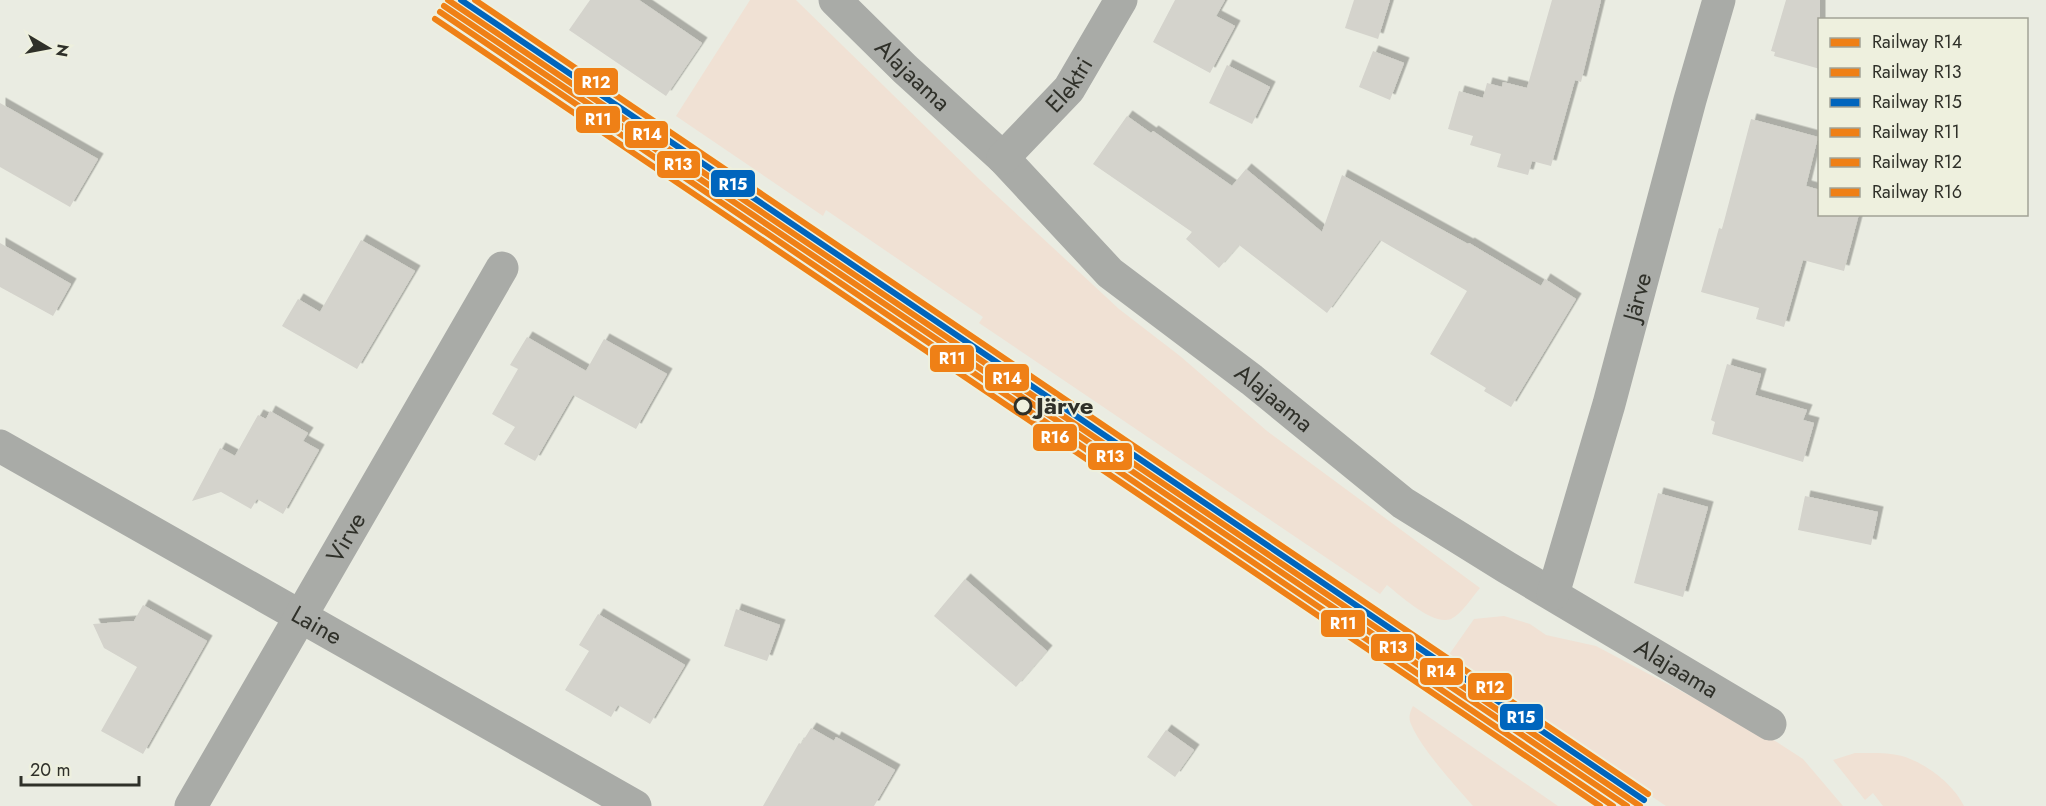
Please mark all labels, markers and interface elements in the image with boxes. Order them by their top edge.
north arrow [18,18,78,78]
legend [1818,18,2028,216]
text: Railway R14 [1872,29,1962,55]
street label: Alajaama [867,31,958,119]
text: N [50,42,75,59]
street label: Elektri [1037,50,1101,121]
text: Railway R13 [1872,59,1962,85]
line badge: R12 [573,67,619,96]
text: R12 [582,71,611,94]
text: Railway R15 [1872,89,1962,115]
line badge: R11 [575,105,621,134]
text: R11 [585,108,611,131]
text: Railway R11 [1872,119,1960,145]
line badge: R14 [624,120,669,149]
text: R14 [632,123,662,146]
text: Railway R12 [1872,149,1962,175]
line badge: R13 [656,150,701,179]
text: R13 [664,153,692,176]
line badge: R15 [710,169,756,198]
text: R15 [719,173,747,196]
text: Railway R16 [1872,179,1962,205]
street label: Järve [1613,269,1660,328]
line badge: R11 [929,344,975,373]
text: R11 [939,347,965,370]
street label: Alajaama [1228,355,1321,440]
line badge: R14 [984,363,1030,392]
text: R14 [992,367,1022,390]
place label: Järve [1032,388,1094,423]
marker: Järve [1014,397,1032,415]
line badge: R16 [1032,423,1078,452]
text: R16 [1040,426,1070,449]
line badge: R13 [1087,442,1133,471]
text: R13 [1096,445,1124,468]
street label: Virve [317,505,374,569]
street label: Laine [285,597,349,654]
line badge: R11 [1320,609,1366,638]
text: R11 [1330,612,1356,635]
street label: Alajaama [1628,629,1725,707]
line badge: R13 [1370,633,1415,662]
text: R13 [1379,636,1407,659]
line badge: R14 [1419,657,1464,686]
text: R14 [1426,660,1456,683]
line badge: R12 [1467,672,1513,701]
text: R12 [1476,676,1505,699]
line badge: R15 [1499,703,1544,731]
text: R15 [1507,706,1535,729]
scale bar [21,749,140,787]
text: 20 m [30,757,70,783]

